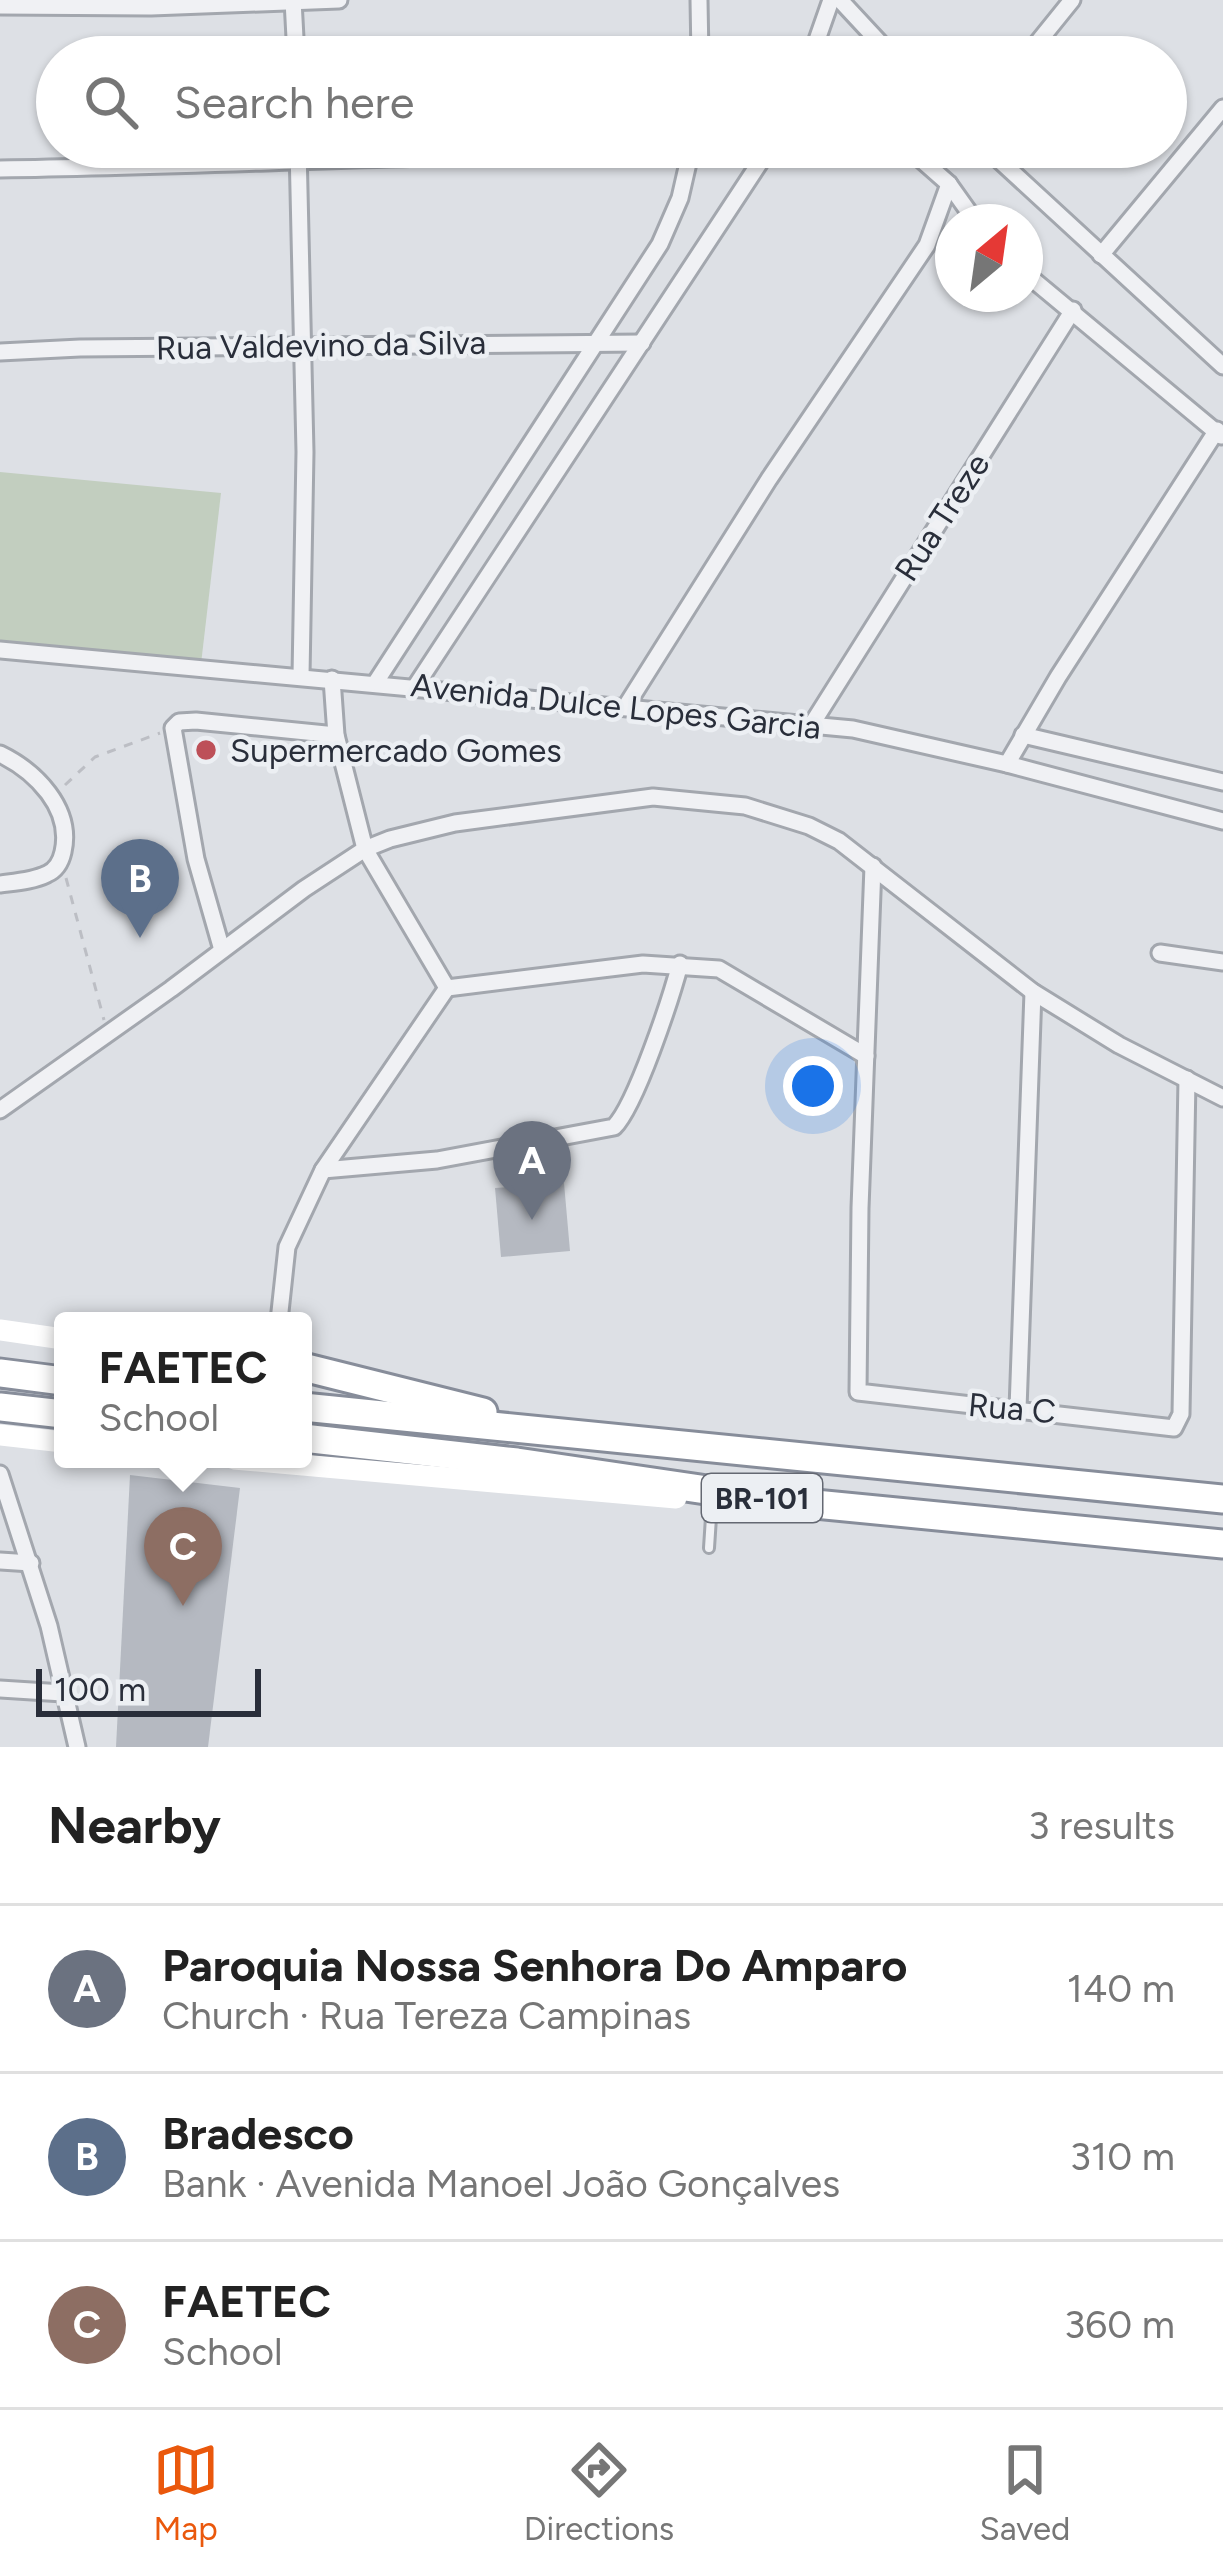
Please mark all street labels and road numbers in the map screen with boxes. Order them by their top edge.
street label: Rua Valdevino da Silva [156,323,486,367]
street label: Rua Treze [886,446,998,588]
street label: Avenida Dulce Lopes Garcia [409,665,823,747]
street label: Rua C [967,1385,1057,1431]
road number: BR-101 [702,1474,822,1522]

